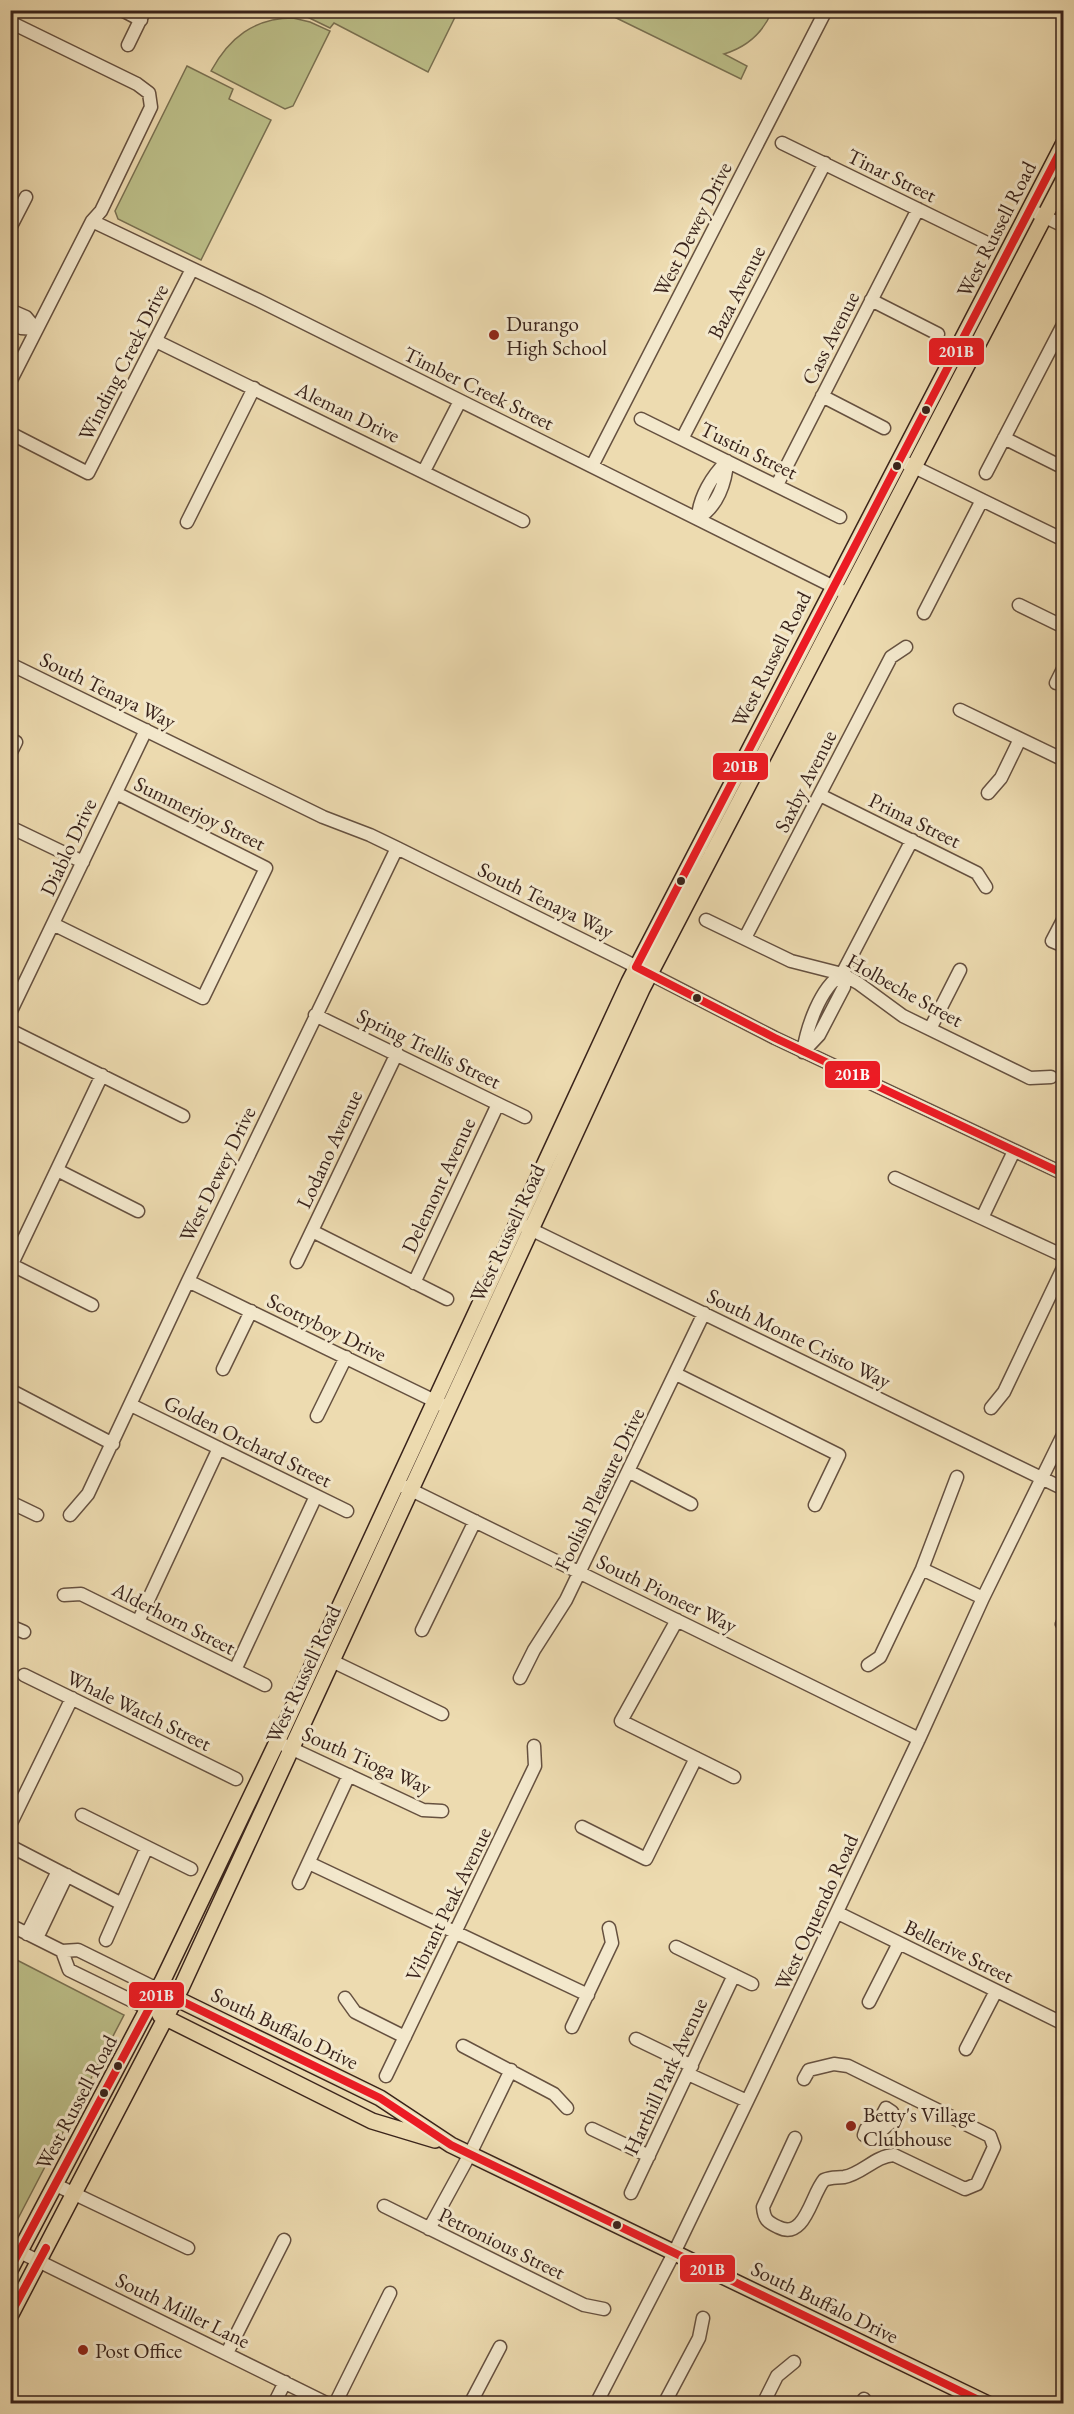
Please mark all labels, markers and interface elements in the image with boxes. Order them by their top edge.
street label: Tinar Street [843,142,941,208]
street label: West Russell Road [950,156,1042,301]
street label: West Dewey Drive [647,157,737,301]
street label: Baza Avenue [701,241,771,343]
street label: Winding Creek Drive [72,279,174,445]
street label: Cass Avenue [795,287,865,389]
place label: Durango High School [506,310,607,361]
marker: Durango High School [487,328,501,342]
line badge: 201B [928,337,985,366]
street label: Timber Creek Street [399,340,559,436]
text: 201B [938,341,974,362]
street label: Aleman Drive [291,375,405,449]
unlabelled marker [920,404,932,416]
street label: Tustin Street [696,415,803,485]
unlabelled marker [891,460,903,472]
street label: West Russell Road [725,586,817,731]
street label: South Tenaya Way [36,645,181,735]
street label: Saxby Avenue [768,725,842,837]
line badge: 201B [712,752,769,781]
text: 201B [722,756,758,777]
street label: Summerjoy Street [130,770,270,857]
street label: Prima Street [865,786,966,854]
street label: Diablo Drive [34,794,102,900]
street label: South Tenaya Way [474,855,619,945]
unlabelled marker [675,875,687,887]
street label: Holbeche Street [842,947,968,1033]
unlabelled marker [691,992,703,1004]
street label: Spring Trellis Street [353,1002,506,1095]
line badge: 201B [824,1060,881,1089]
text: 201B [834,1064,870,1085]
street label: Lodano Avenue [290,1085,368,1213]
street label: West Dewey Drive [173,1102,261,1246]
street label: Delemont Avenue [395,1113,481,1257]
street label: West Russell Road [463,1159,551,1306]
street label: South Monte Cristo Way [703,1282,896,1395]
street label: Scottyboy Drive [263,1286,391,1368]
street label: Golden Orchard Street [160,1389,337,1493]
street label: Foolish Pleasure Drive [548,1403,650,1575]
street label: South Pioneer Way [592,1547,742,1639]
street label: Alderhorn Street [107,1575,241,1661]
street label: West Russell Road [259,1600,347,1747]
street label: Whale Watch Street [62,1663,216,1757]
street label: South Tioga Way [298,1719,437,1801]
street label: Vibrant Peak Avenue [399,1822,497,1986]
street label: West Oquendo Road [768,1829,864,1994]
street label: Bellerive Street [900,1913,1018,1989]
line badge: 201B [128,1981,185,2009]
street label: South Buffalo Drive [207,1981,363,2075]
text: 201B [138,1985,174,2006]
street label: Harthill Park Avenue [617,1993,713,2159]
street label: West Russell Road [29,2030,123,2174]
unlabelled marker [112,2060,124,2072]
unlabelled marker [98,2087,110,2099]
place label: Betty's Village Clubhouse [863,2101,976,2152]
marker: Betty's Village Clubhouse [844,2119,858,2133]
street label: Petronious Street [434,2201,570,2285]
unlabelled marker [611,2219,623,2231]
line badge: 201B [679,2254,736,2283]
street label: South Buffalo Drive [747,2255,903,2349]
text: 201B [689,2259,725,2280]
street label: South Miller Lane [111,2266,255,2354]
place label: Post Office [95,2337,182,2364]
marker: Post Office [76,2343,90,2357]

